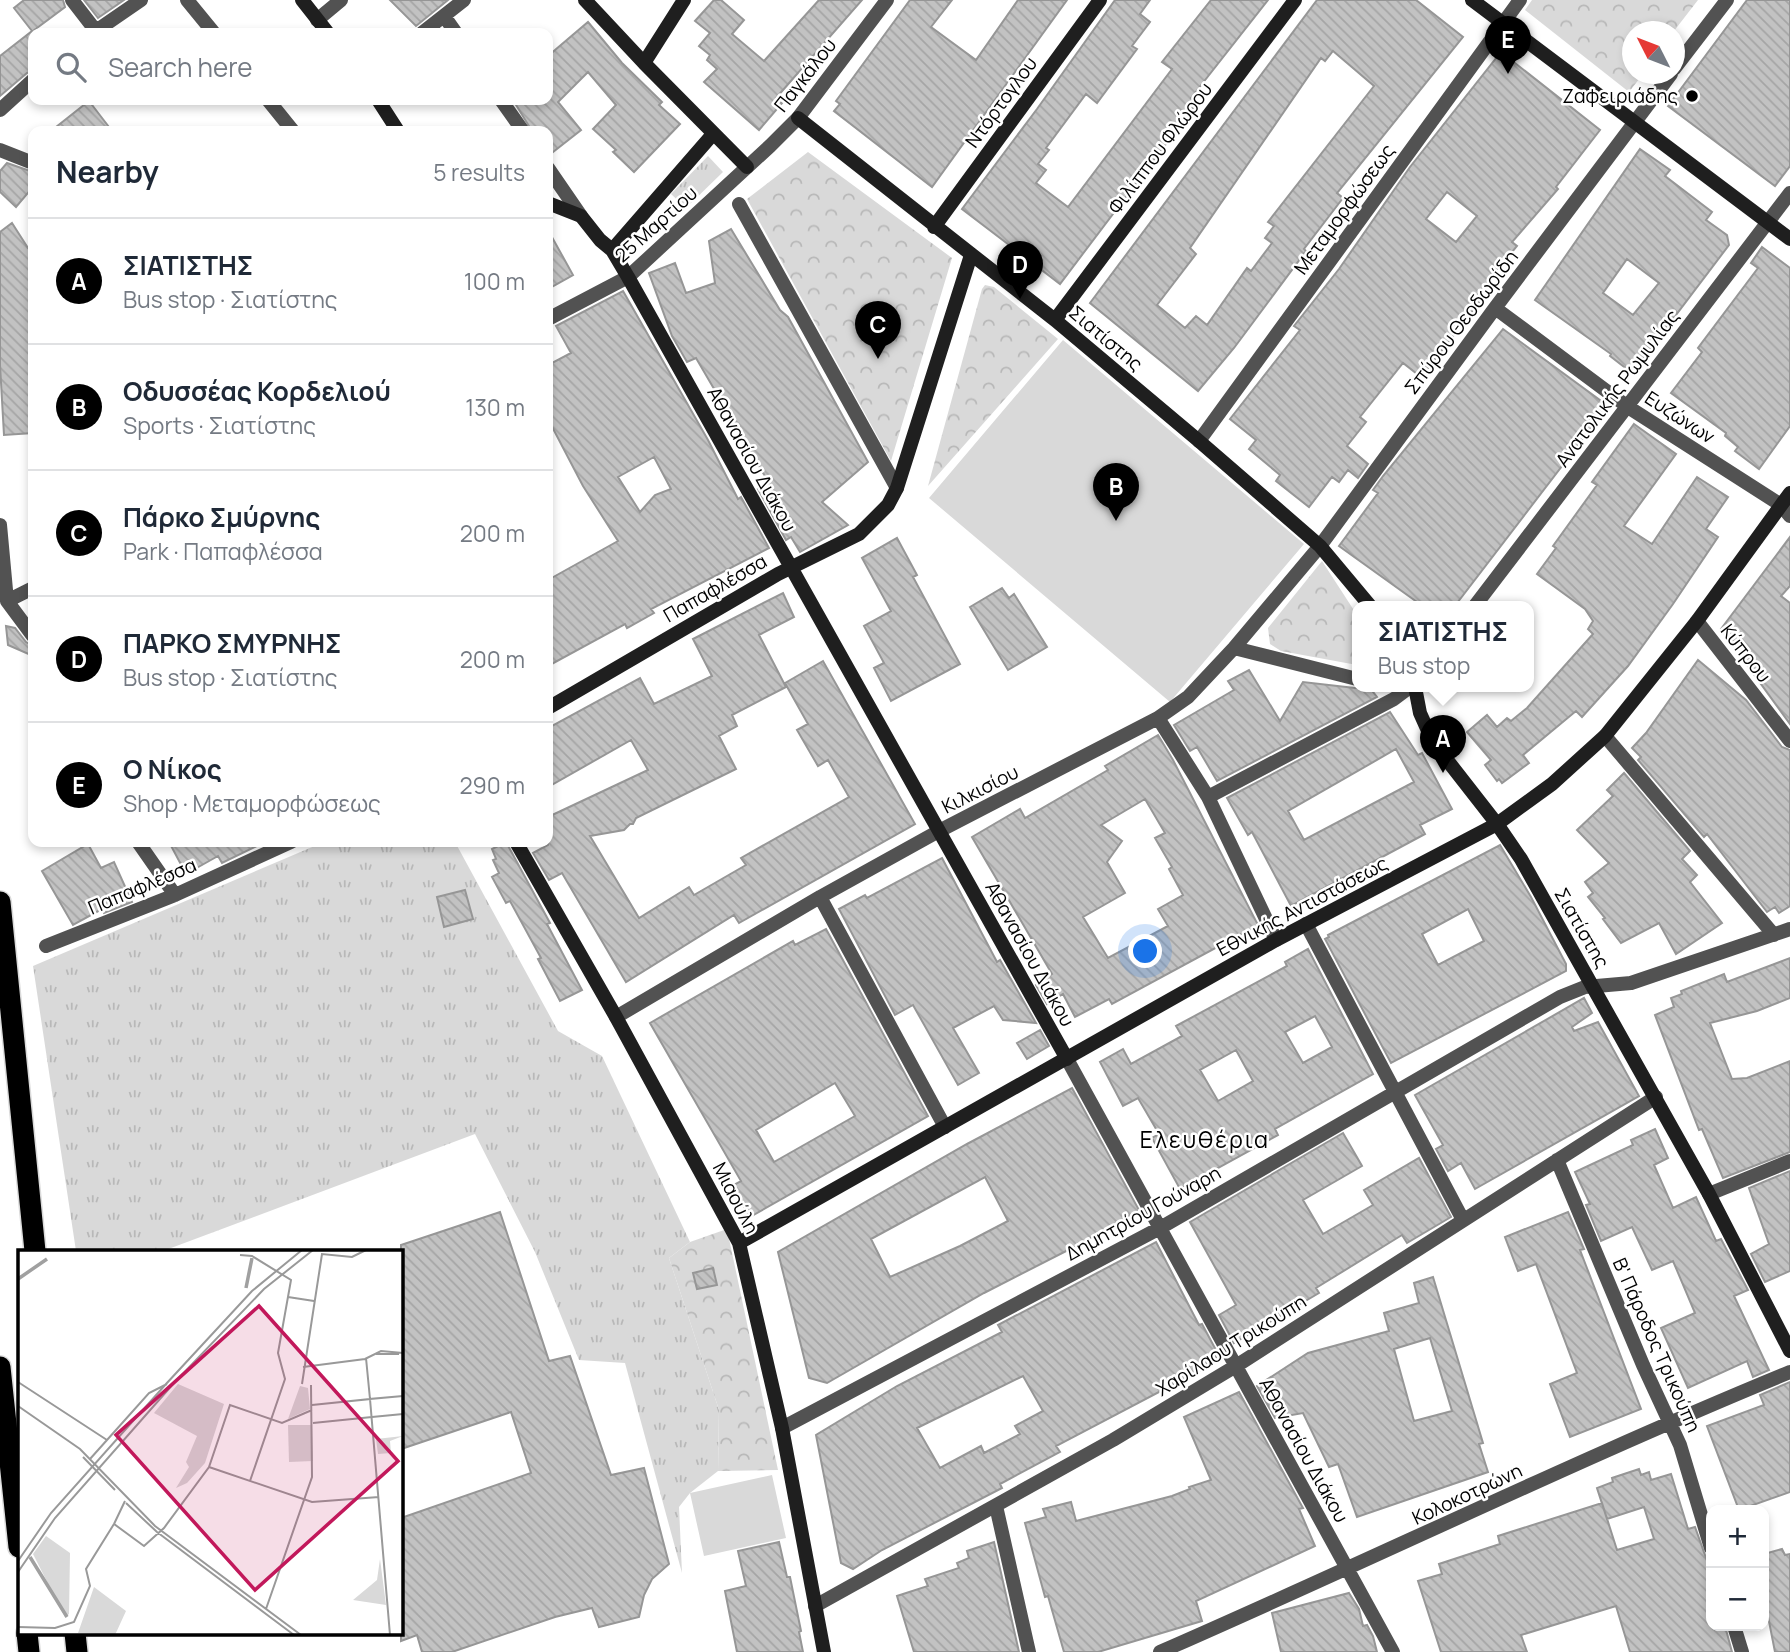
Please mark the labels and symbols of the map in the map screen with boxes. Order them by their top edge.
pin: E [1485,16,1531,74]
north arrow [1622,21,1685,84]
street label: Παγκάλου [768,33,842,117]
street label: Ντόρτογλου [959,51,1043,153]
street label: Φιλίππου Φλώρου [1102,77,1218,219]
place label: Ζαφειριάδης [1562,83,1678,109]
marker: Ζαφειριάδης [1684,88,1700,104]
street label: Μεταμορφώσεως [1288,138,1400,280]
street label: 25 Μαρτίου [609,180,703,268]
pin: D [997,241,1043,299]
street label: Σπύρου Θεοδωρίδη [1398,245,1524,399]
street label: Σιατίστης [1064,299,1148,377]
pin: C [855,301,901,359]
street label: Ανατολικής Ρωμυλίας [1549,304,1685,472]
street label: Αθανασίου Διάκου [701,382,803,536]
street label: Ευζώνων [1640,385,1720,450]
pin: B [1093,463,1139,521]
street label: Παπαφλέσσα [659,548,771,628]
street label: Κύπρου [1715,618,1777,688]
pin: A [1420,715,1466,773]
street label: Κιλκισίου [937,759,1023,819]
street label: Εθνικής Αντιστάσεως [1212,850,1392,962]
street label: Παπαφλέσσα [84,851,200,921]
street label: Αθανασίου Διάκου [979,877,1081,1031]
street label: Σιατίστης [1549,883,1615,973]
your location [1128,934,1162,968]
district label: Ελευθέρια [1140,1123,1270,1155]
street label: Μιαούλη [707,1158,765,1238]
street label: Δημητρίου Γούναρη [1061,1159,1225,1267]
inset map [18,1250,402,1634]
street label: Β' Πάροδος Τρικούπη [1607,1254,1707,1436]
street label: Χαρίλαου Τρικούπη [1151,1288,1311,1402]
street label: Αθανασίου Διάκου [1253,1373,1355,1527]
street label: Κολοκοτρώνη [1408,1457,1526,1531]

